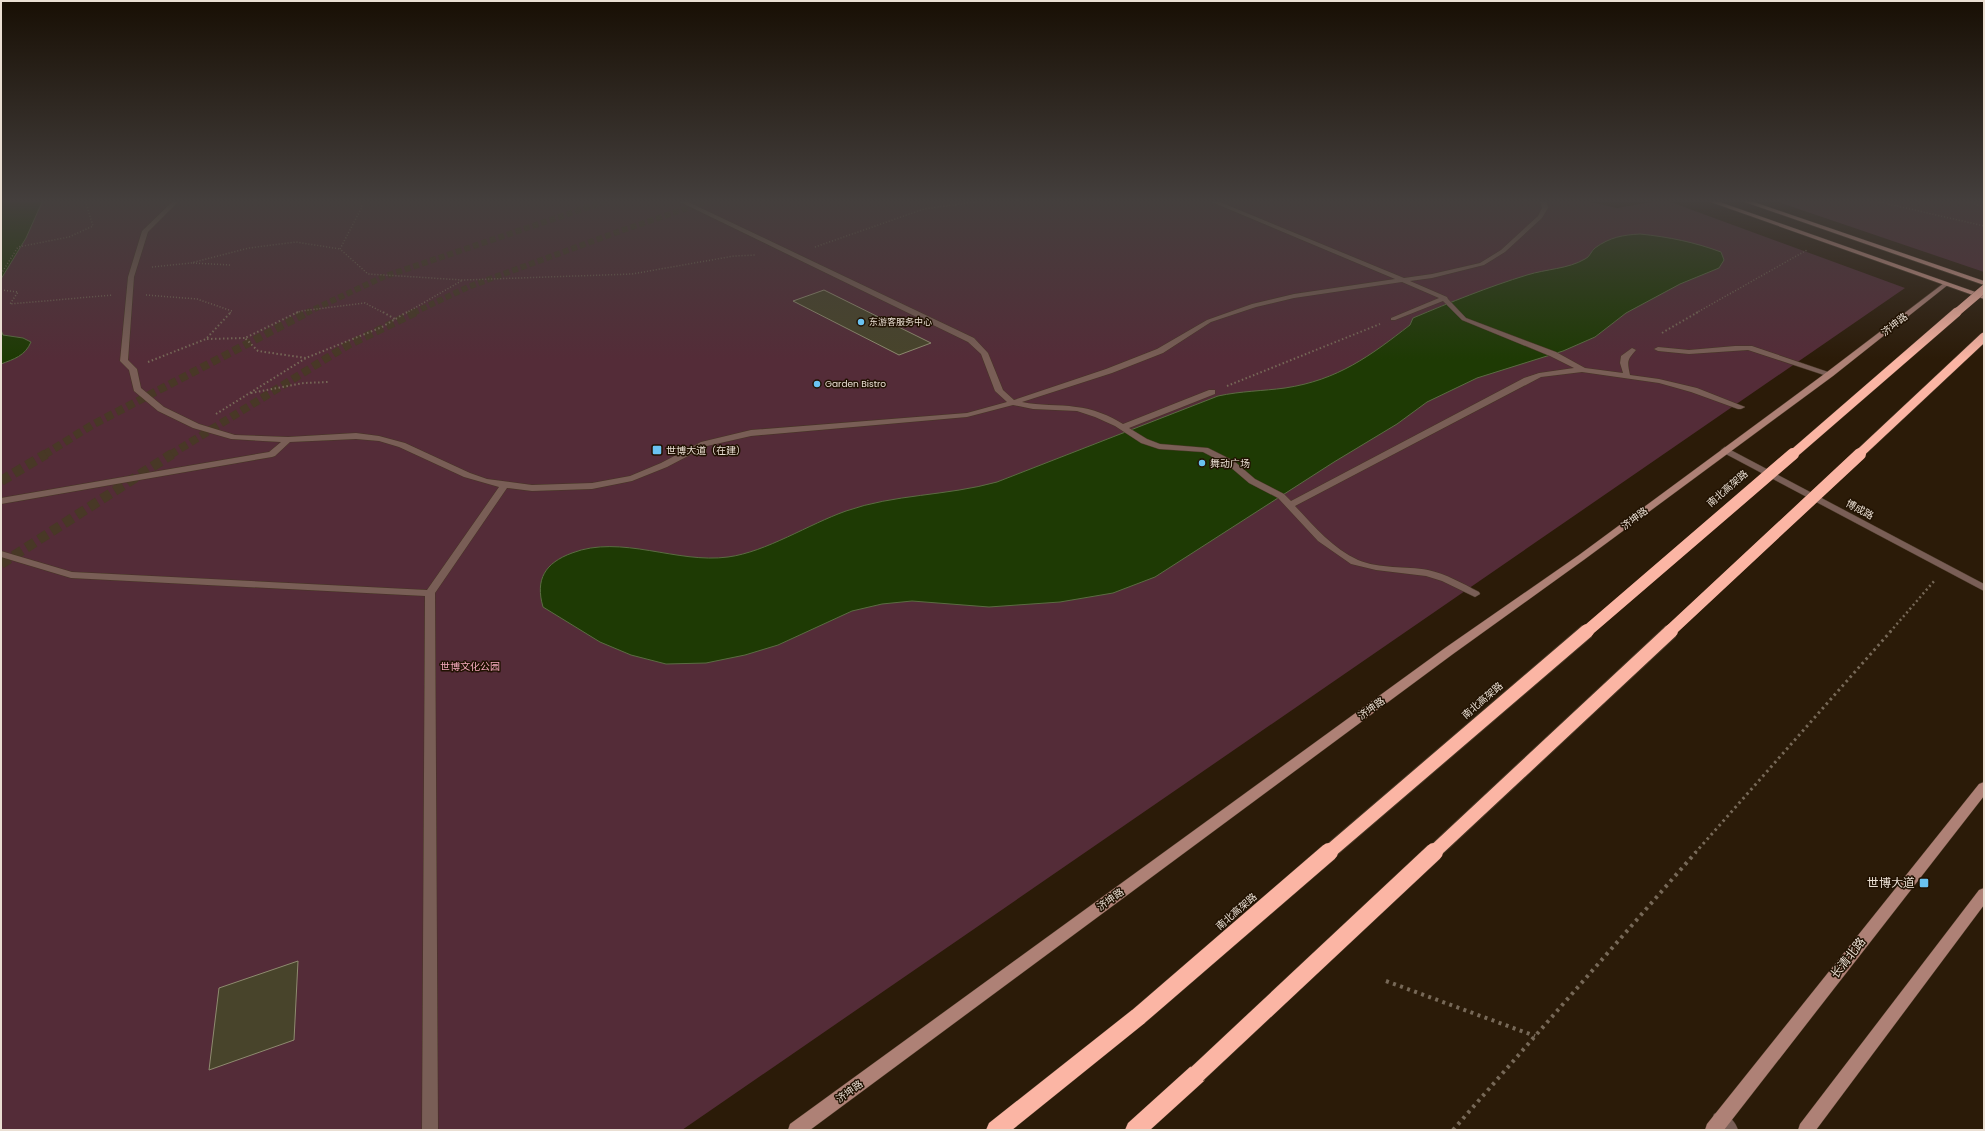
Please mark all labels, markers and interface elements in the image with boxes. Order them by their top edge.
street label: 济坤路 [1878,309,1911,340]
place label: 东游客服务中心 [869,316,932,328]
marker: 东游客服务中心 [856,317,866,327]
place label: Garden Bistro [825,378,886,390]
marker: Garden Bistro [812,379,822,389]
place label: 世博大道（在建） [666,443,746,458]
marker: 世博大道（在建） [651,444,663,456]
place label: 舞动广场 [1210,456,1250,471]
marker: 舞动广场 [1197,458,1207,468]
street label: 南北高架路 [1704,466,1751,510]
street label: 博成路 [1843,496,1877,523]
street label: 济坤路 [1618,503,1651,533]
park label: 世博文化公园 [440,659,500,674]
street label: 南北高架路 [1459,678,1506,722]
street label: 济坤路 [1355,694,1388,723]
place label: 世博大道 [1867,874,1915,891]
marker: 世博大道 [1918,877,1930,889]
street label: 济坤路 [1094,885,1127,914]
street label: 南北高架路 [1213,889,1260,933]
street label: 长清北路 [1826,934,1869,982]
street label: 济坤路 [833,1077,866,1106]

